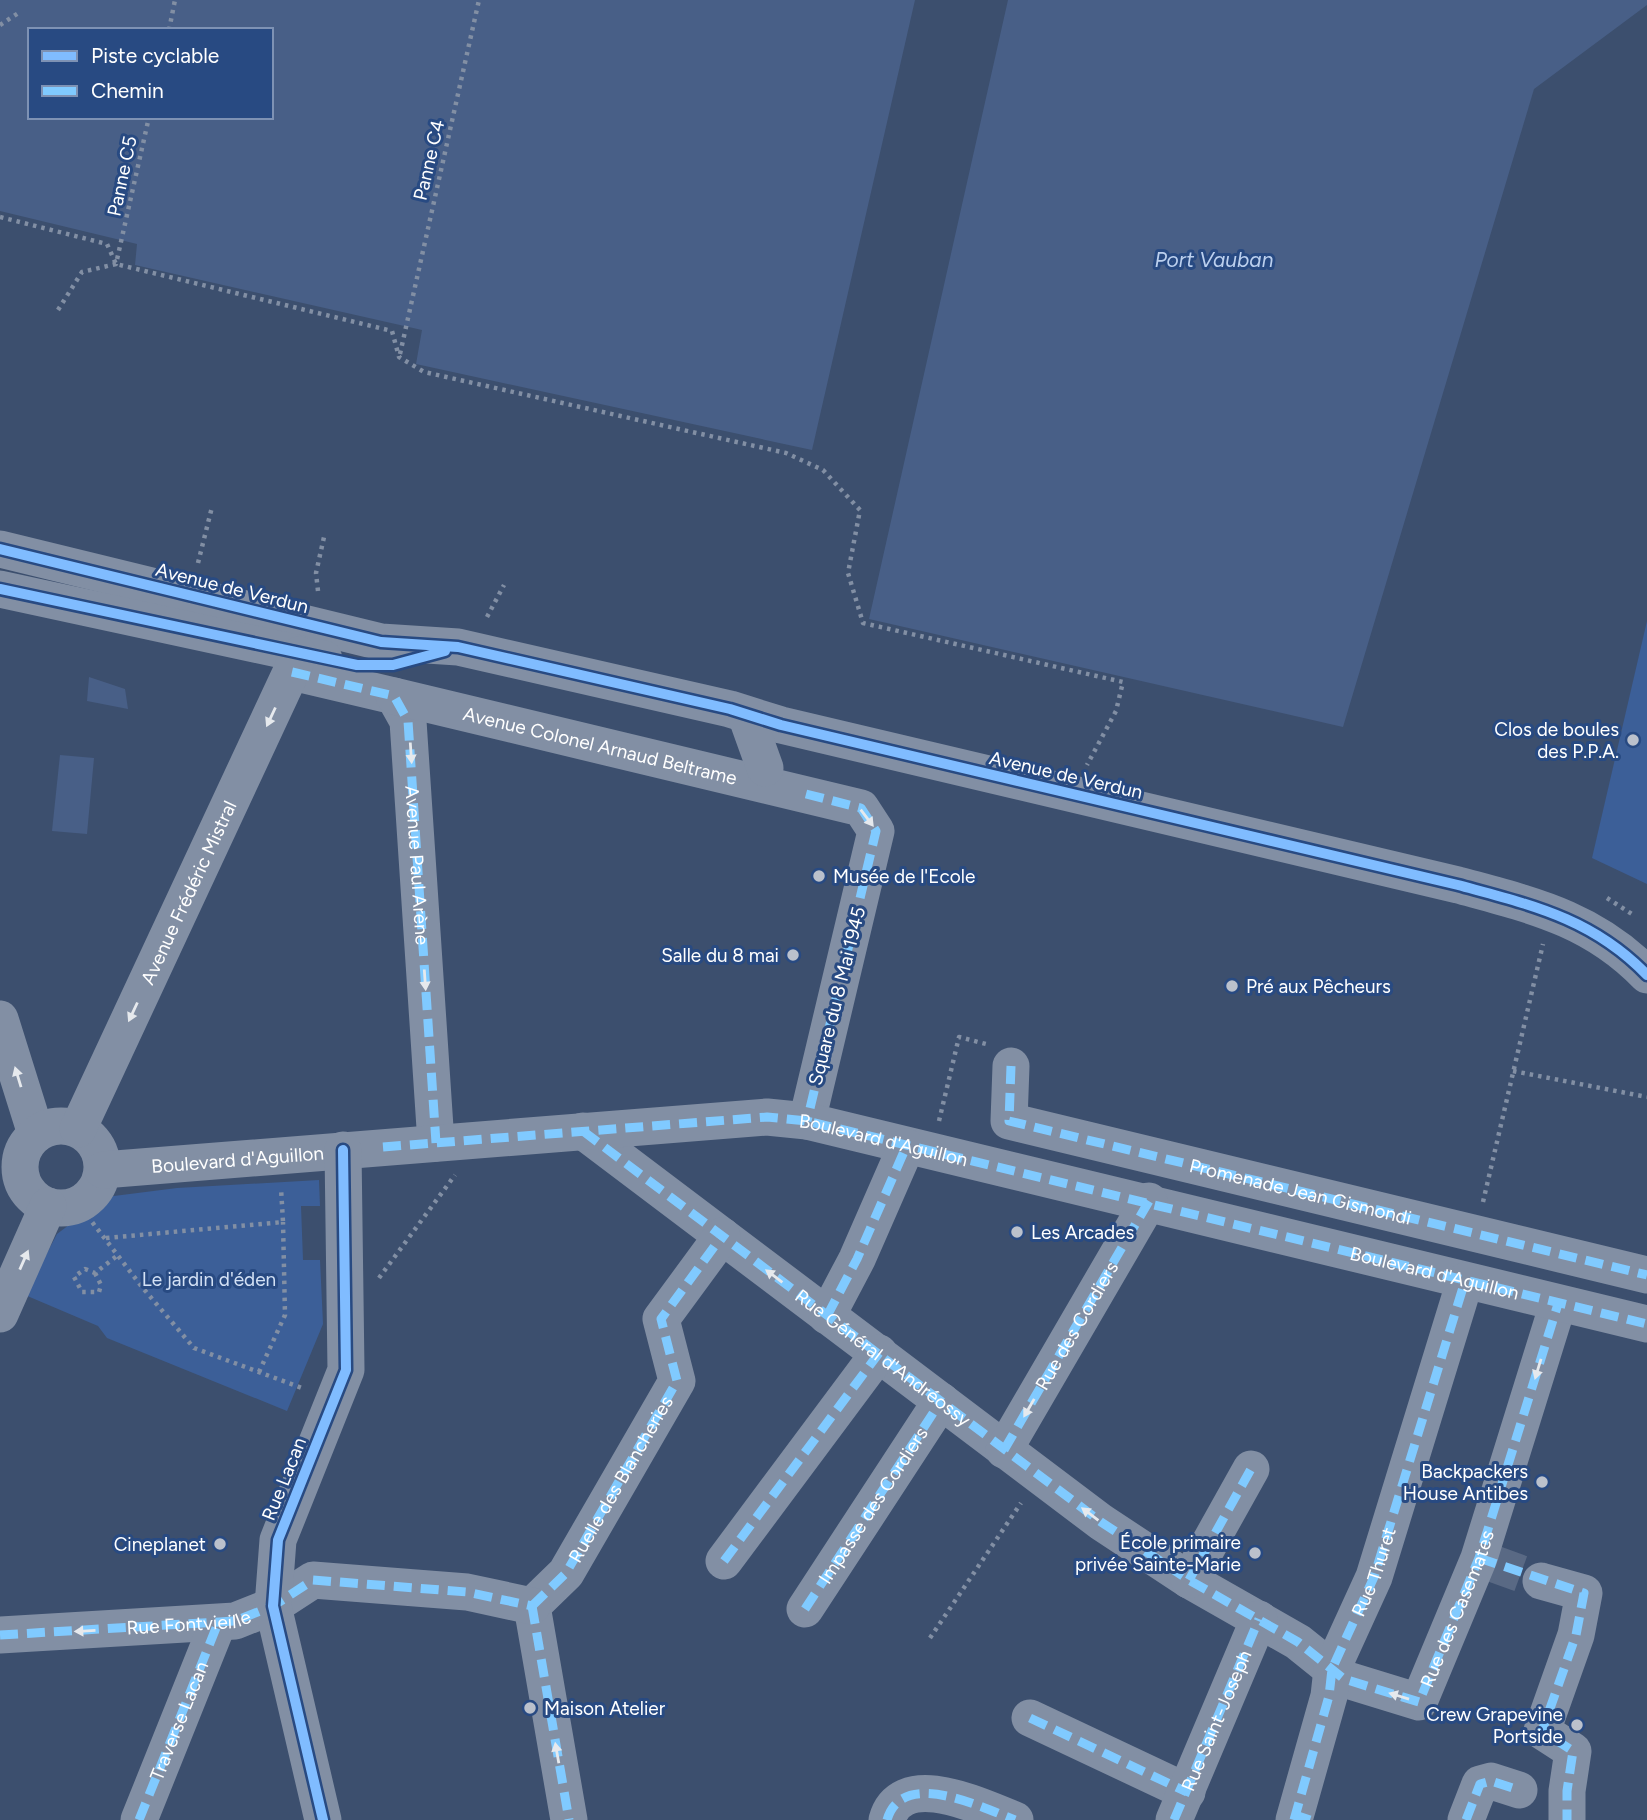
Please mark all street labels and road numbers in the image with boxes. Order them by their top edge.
street label: Panne C4 [409,117,450,203]
street label: Panne C5 [102,134,142,218]
street label: Avenue de Verdun [153,558,311,618]
street label: Avenue Colonel Arnaud Beltrame [461,701,739,789]
street label: Avenue de Verdun [987,746,1145,804]
street label: Avenue Paul Arène [401,785,434,946]
street label: Avenue Frédéric Mistral [136,797,241,988]
street label: Square du 8 Mai 1945 [804,904,870,1088]
street label: Boulevard d'Aguillon [798,1109,970,1171]
street label: Boulevard d'Aguillon [150,1141,325,1178]
street label: Promenade Jean Gismondi [1187,1153,1414,1229]
street label: Boulevard d'Aguillon [1348,1241,1521,1304]
street label: Rue des Cordiers [1030,1257,1123,1394]
street label: Rue Général d'Andréossy [791,1284,975,1431]
street label: Ruelle des Blancheries [563,1391,678,1566]
street label: Impasse des Cordiers [813,1422,933,1588]
street label: Rue Lacan [257,1434,311,1524]
street label: Rue Thuret [1346,1524,1400,1620]
street label: Rue des Casemates [1415,1527,1498,1691]
street label: Rue Fontvieille [126,1604,254,1639]
street label: Rue Saint-Joseph [1176,1646,1256,1795]
street label: Traverse Lacan [145,1658,213,1784]

